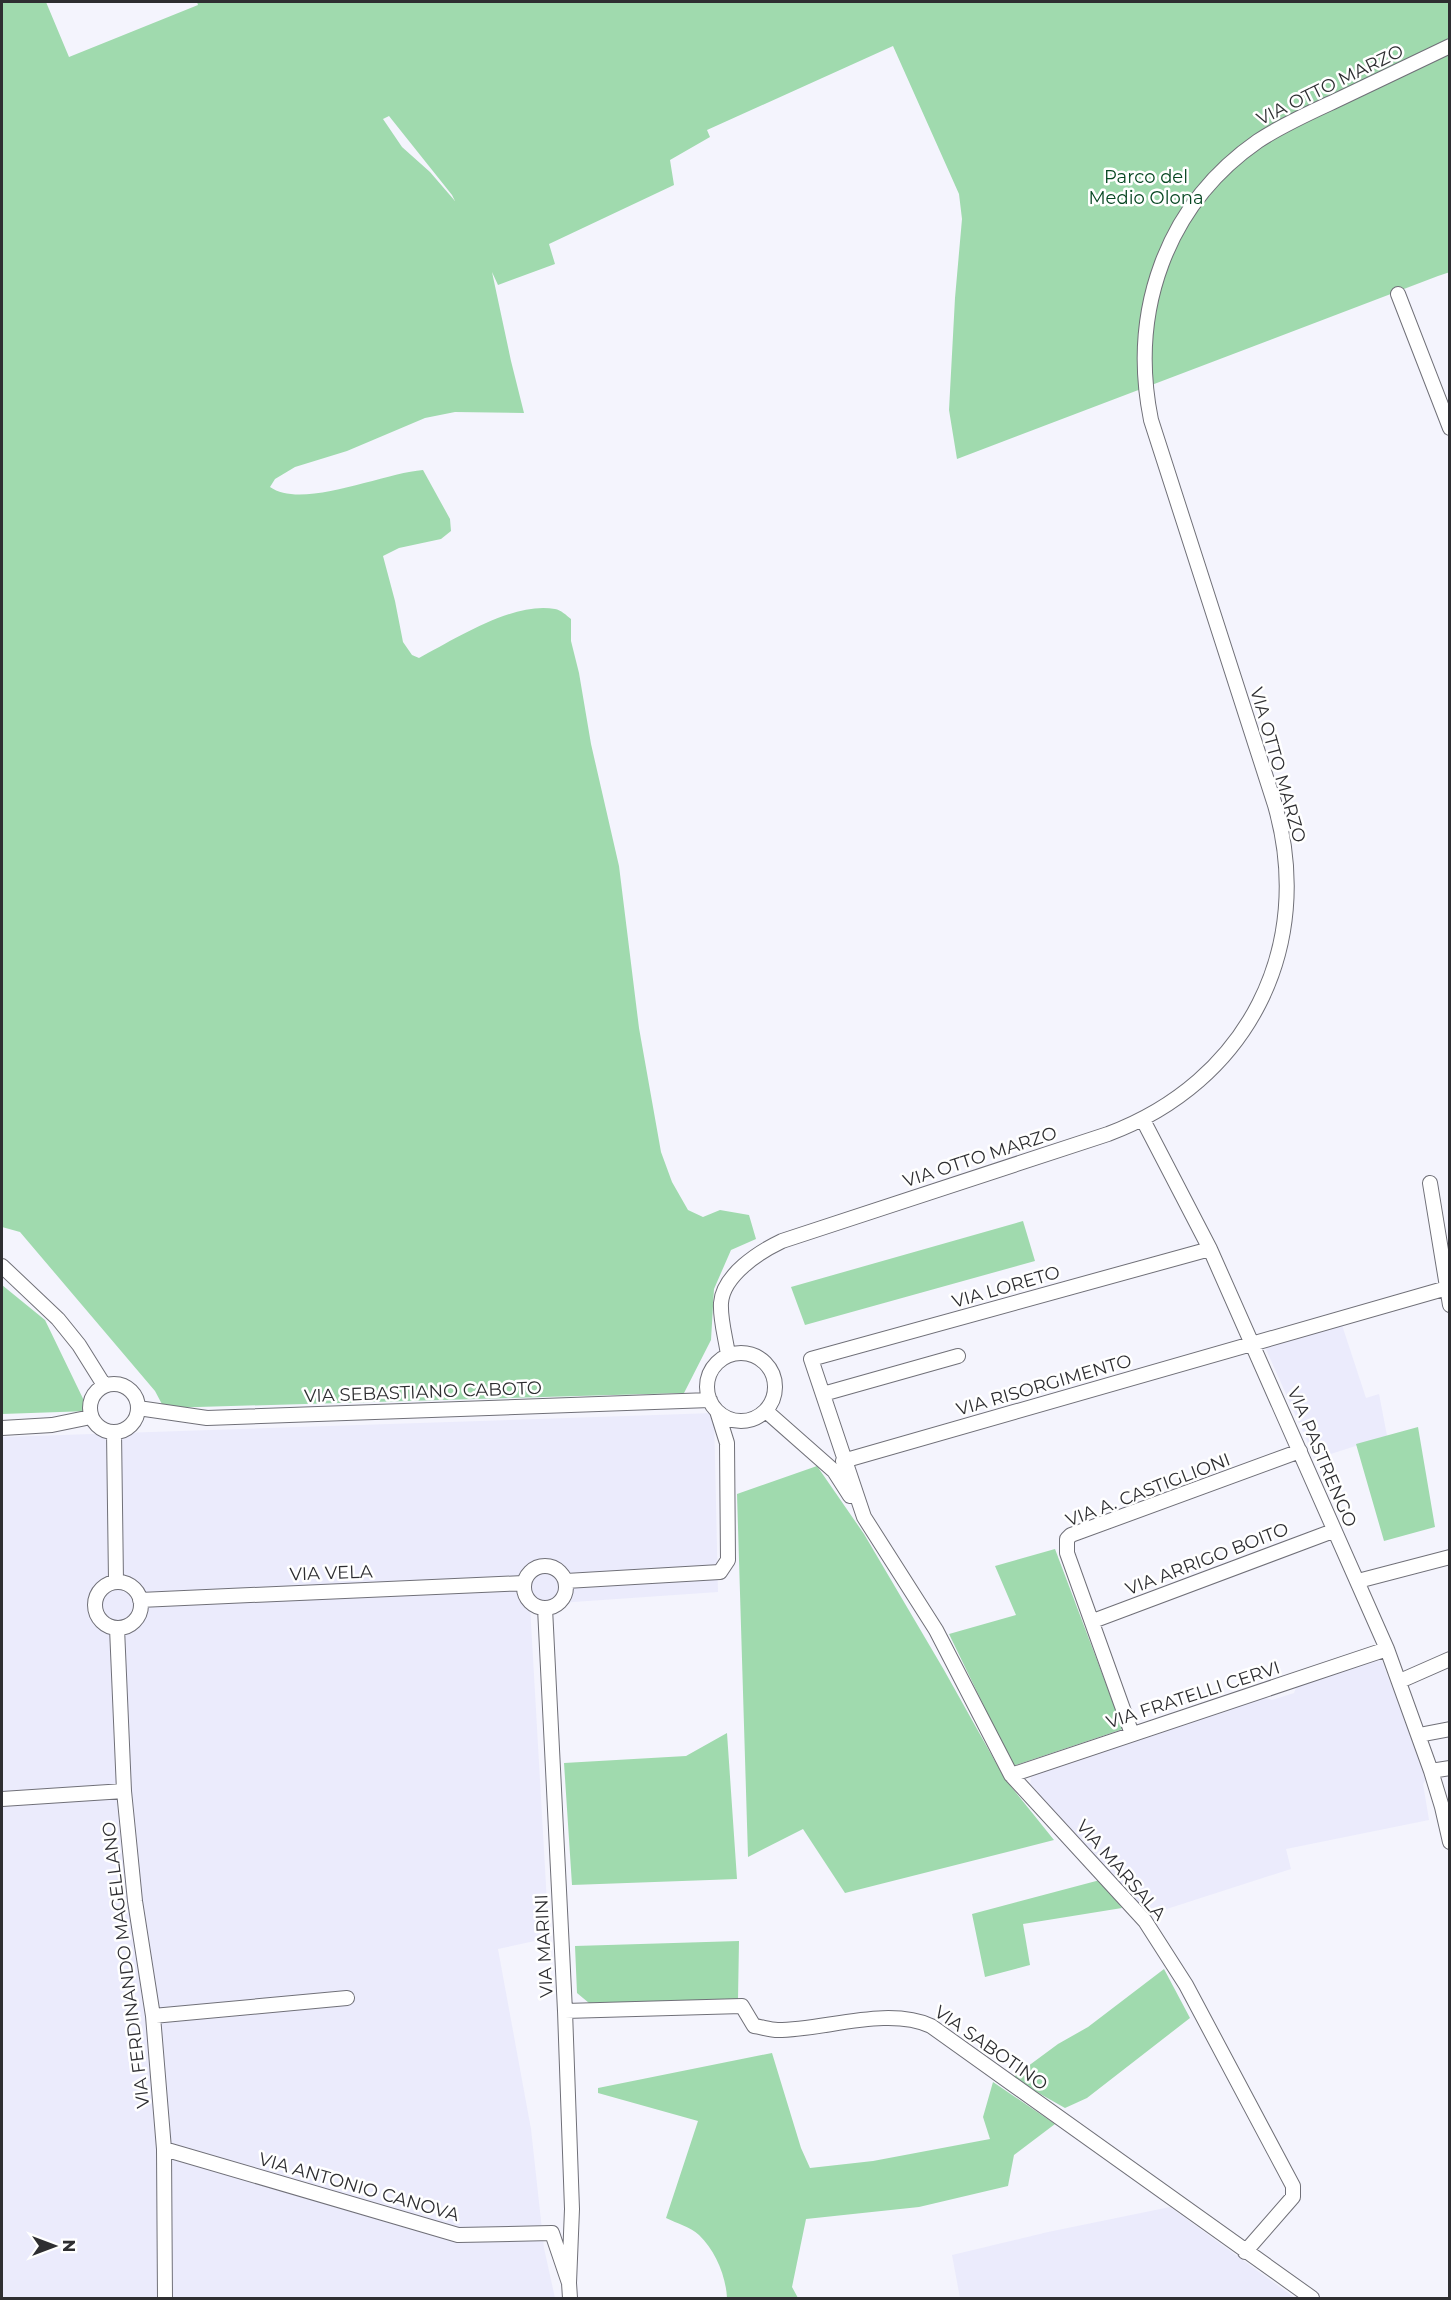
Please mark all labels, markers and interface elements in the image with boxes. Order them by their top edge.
street label: VIA OTTO MARZO [1253,40,1407,130]
park label: Parco del Medio Olona [1088,166,1204,209]
street label: VIA OTTO MARZO [1245,685,1311,845]
street label: VIA OTTO MARZO [900,1122,1060,1192]
street label: VIA LORETO [950,1261,1062,1313]
street label: VIA RISORGIMENTO [954,1349,1134,1421]
street label: VIA SEBASTIANO CABOTO [304,1377,542,1407]
street label: VIA PASTRENGO [1283,1384,1361,1530]
street label: VIA A. CASTIGLIONI [1063,1448,1233,1532]
street label: VIA ARRIGO BOITO [1122,1518,1292,1600]
street label: VIA VELA [289,1561,373,1585]
street label: VIA FRATELLI CERVI [1103,1657,1283,1733]
street label: VIA MARSALA [1071,1815,1171,1925]
street label: VIA FERDINANDO MAGELLANO [97,1820,155,2110]
street label: VIA MARINI [530,1894,558,1998]
street label: VIA SABOTINO [930,2001,1052,2095]
street label: VIA ANTONIO CANOVA [256,2148,462,2226]
north arrow [24,2216,84,2276]
text: N [59,2240,78,2252]

